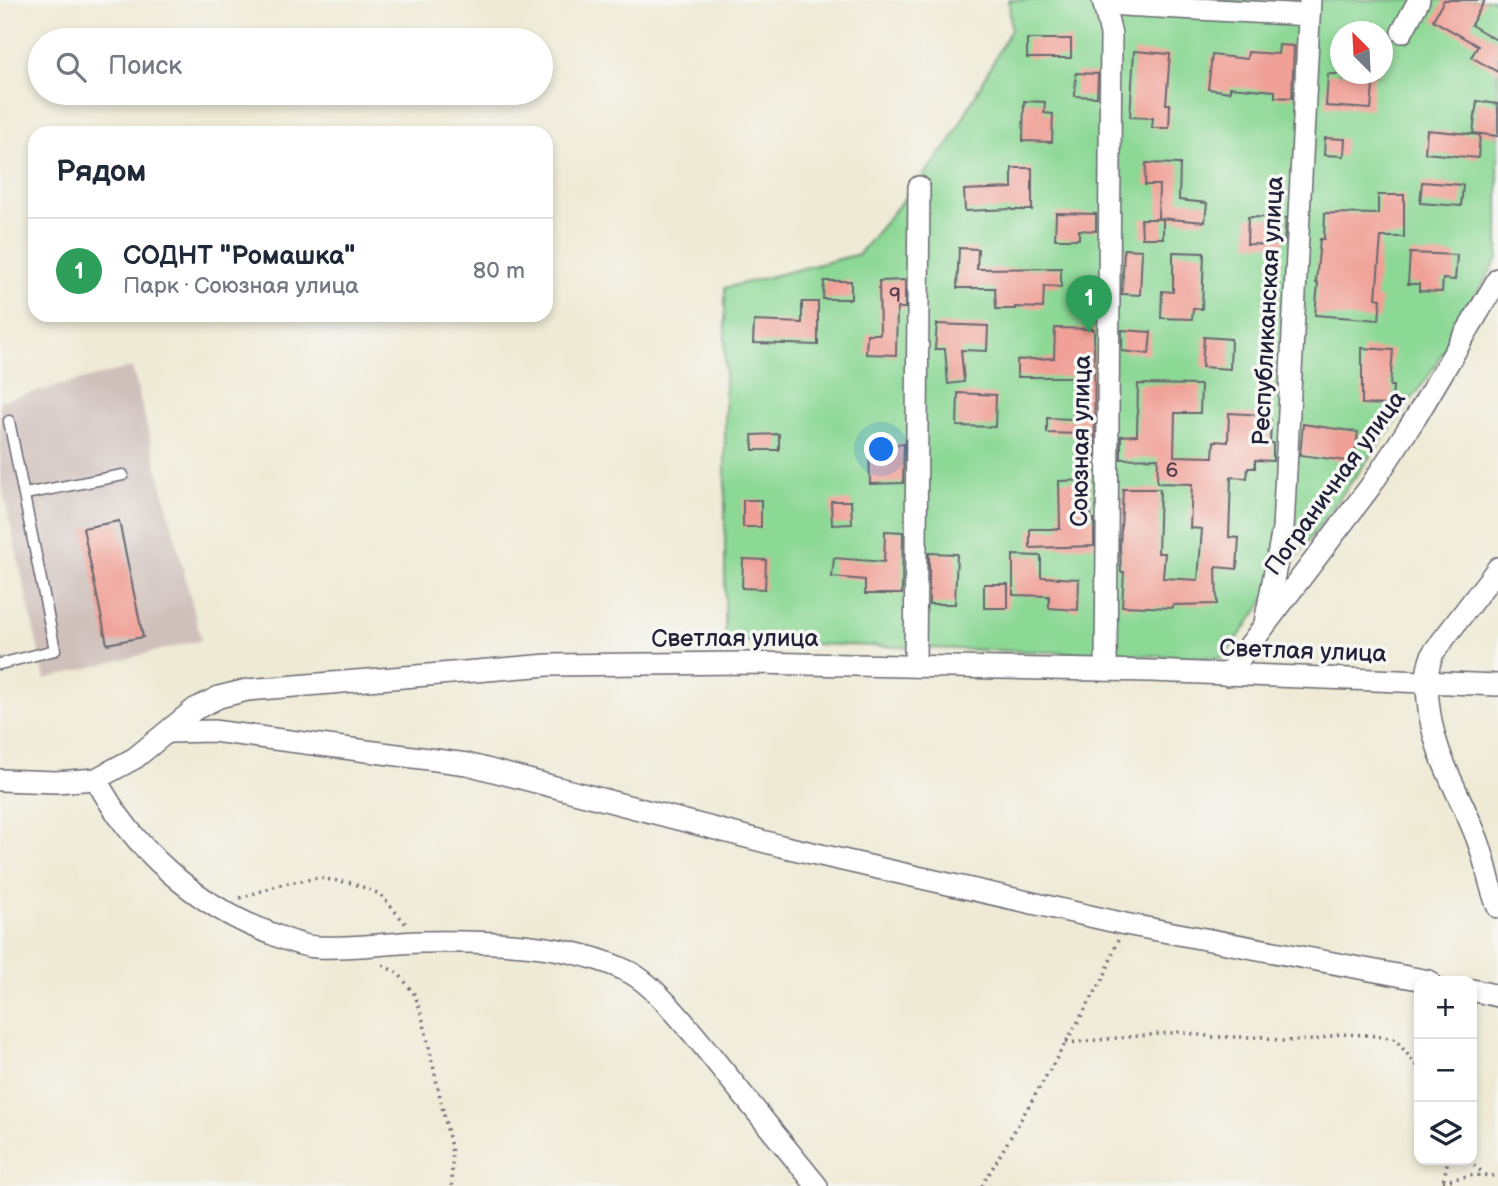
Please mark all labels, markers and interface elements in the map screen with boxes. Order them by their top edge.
north arrow [1330,21,1393,84]
search box [28,28,553,105]
icon: search [52,48,90,86]
text: Поиск [108,51,182,82]
text: Рядом [56,154,146,190]
street label: Республиканская улица [1246,175,1290,447]
text: СОДНТ "Ромашка" [123,241,355,272]
text: 1 [74,257,84,285]
text: 80 m [473,257,525,285]
text: Парк · Союзная улица [123,272,359,300]
pin: 1 [1066,275,1112,333]
house number: 9 [889,283,901,308]
street label: Союзная улица [1065,355,1097,527]
street label: Пограничная улица [1258,385,1412,581]
your location [864,432,898,466]
house number: 6 [1166,458,1179,483]
street label: Светлая улица [651,624,819,653]
street label: Светлая улица [1219,634,1387,668]
map controls [1414,976,1477,1165]
button: + [1414,976,1477,1039]
button: − [1414,1039,1477,1102]
button: layers [1414,1102,1477,1165]

